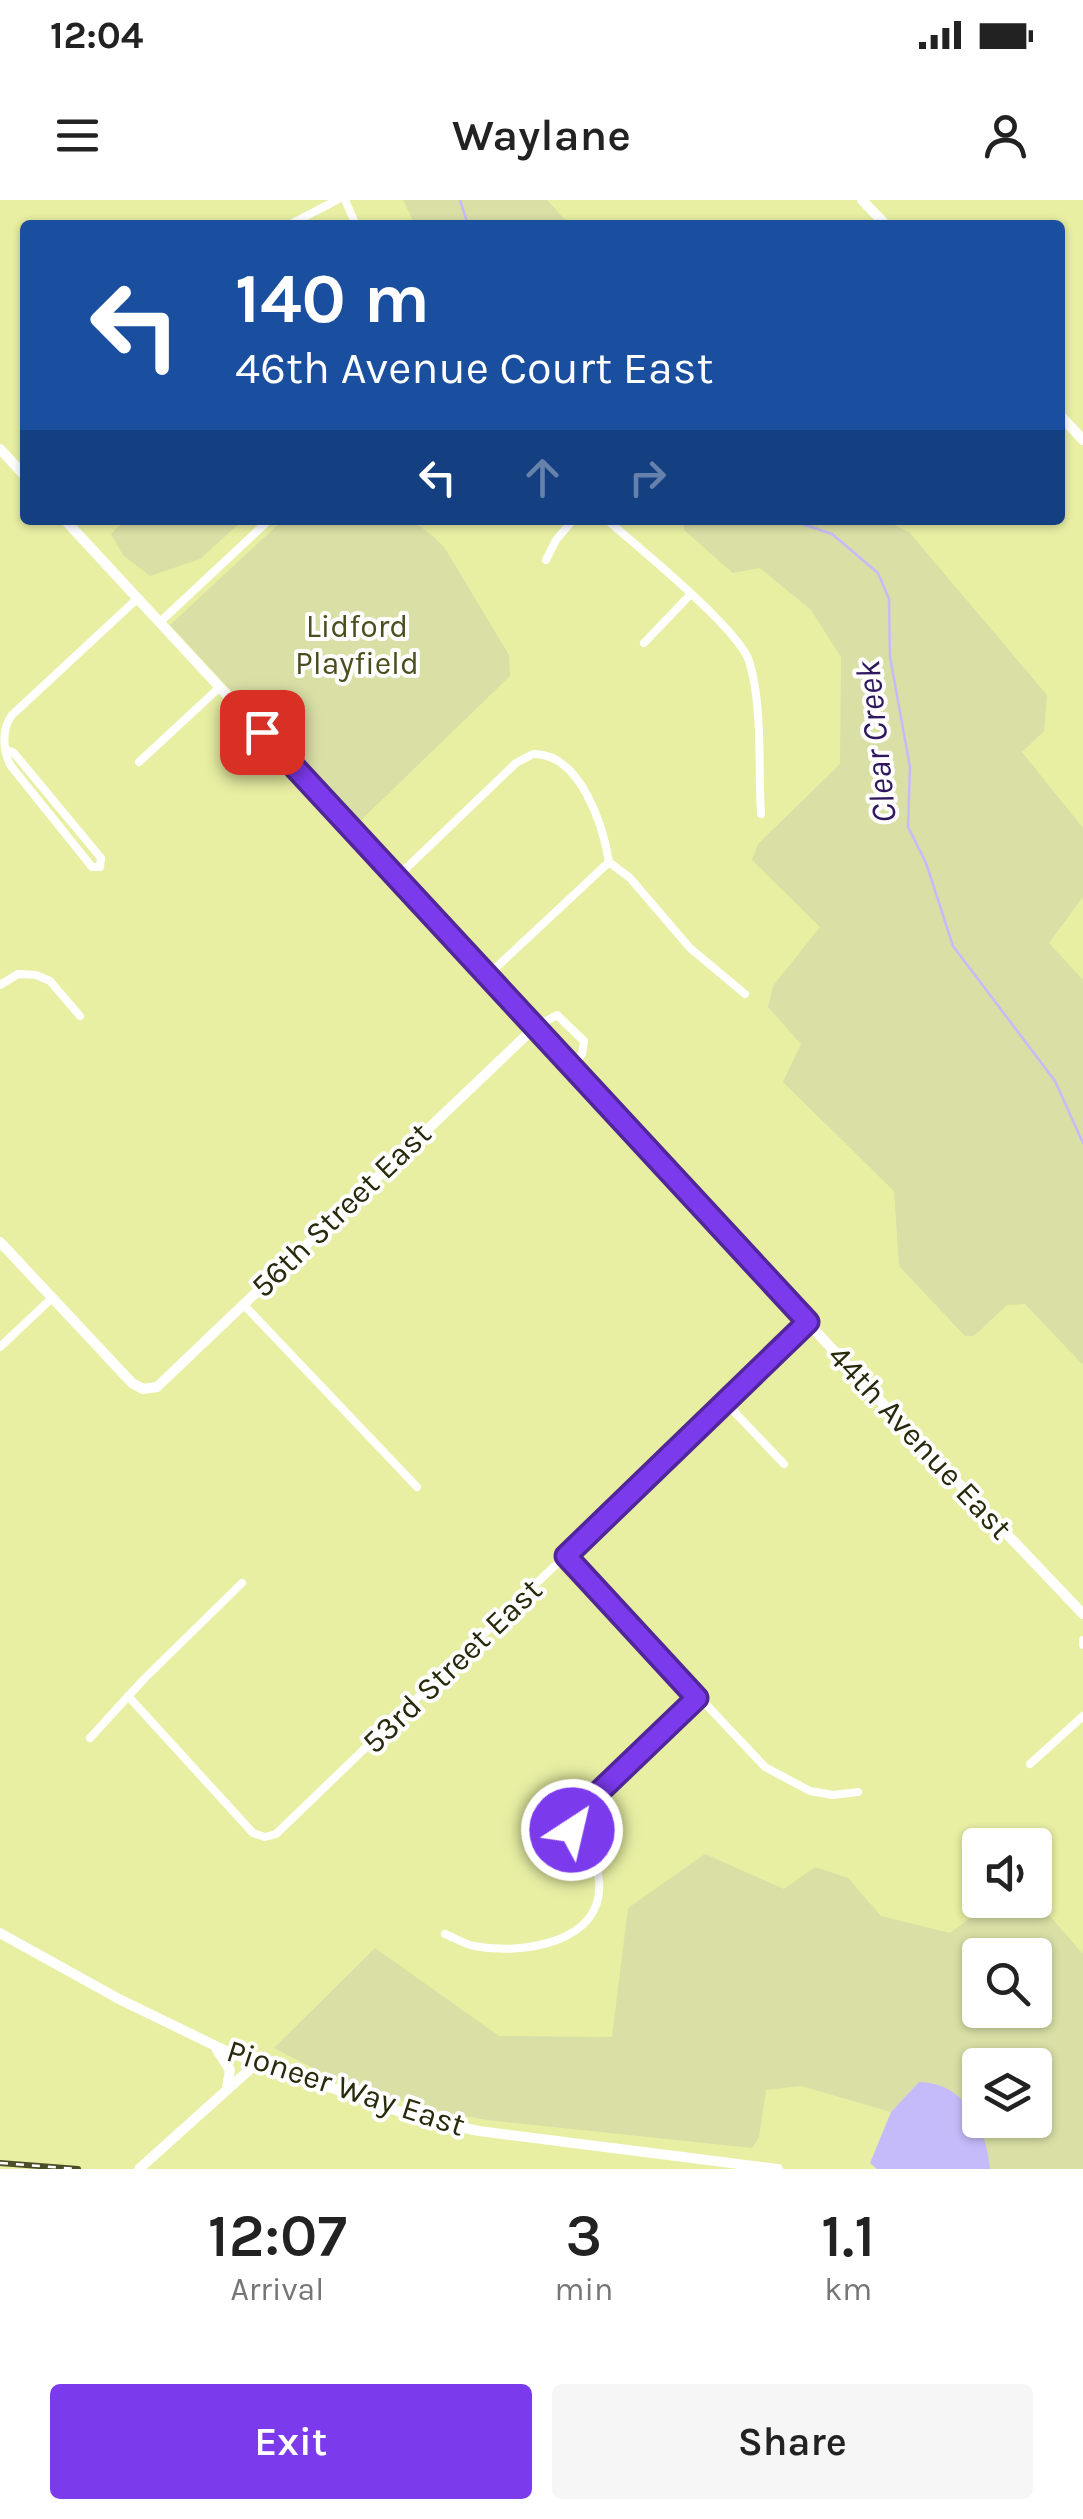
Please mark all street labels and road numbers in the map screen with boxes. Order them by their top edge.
street label: 56th Street East [244,1115,438,1305]
street label: 44th Avenue East [821,1337,1019,1547]
street label: 53rd Street East [355,1571,549,1761]
street label: Pioneer Way East [222,2032,470,2144]

